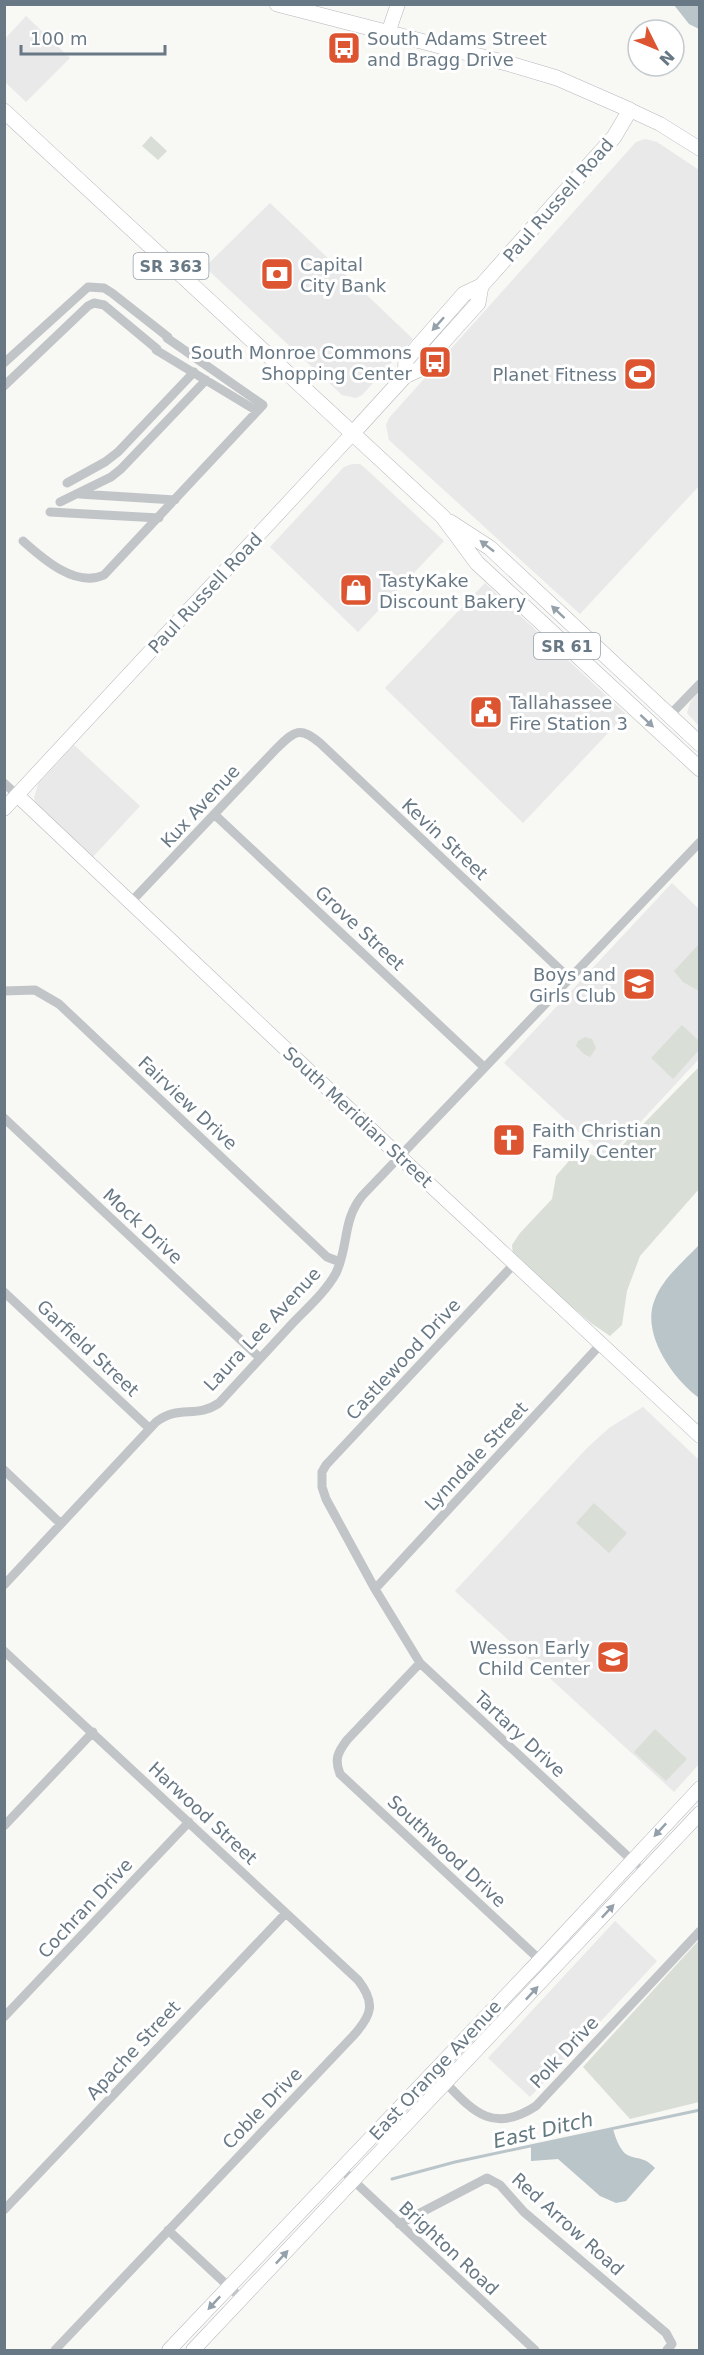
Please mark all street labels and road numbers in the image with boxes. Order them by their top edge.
street label: Paul Russell Road [499,134,617,266]
road number: SR 363 [134,253,208,279]
street label: Paul Russell Road [144,528,266,658]
road number: SR 61 [534,633,600,659]
street label: Kux Avenue [156,760,244,852]
street label: Kevin Street [398,794,492,884]
street label: Grove Street [311,881,409,975]
street label: South Meridian Street [279,1042,437,1192]
street label: Fairview Drive [134,1052,242,1154]
street label: Mock Drive [99,1184,187,1268]
street label: Laura Lee Avenue [199,1263,325,1395]
street label: Castlewood Drive [341,1294,465,1424]
street label: Garfield Street [33,1295,143,1401]
street label: Lynndale Street [420,1397,532,1515]
street label: Tartary Drive [470,1686,570,1781]
street label: Harwood Street [144,1757,262,1869]
street label: Southwood Drive [383,1791,511,1911]
street label: Cochran Drive [34,1854,136,1962]
street label: Apache Street [82,1996,184,2104]
street label: East Orange Avenue [365,1996,505,2144]
street label: Polk Drive [526,2012,602,2092]
street label: Coble Drive [218,2063,306,2153]
street label: Red Arrow Road [508,2168,628,2280]
street label: Brighton Road [395,2197,503,2299]

